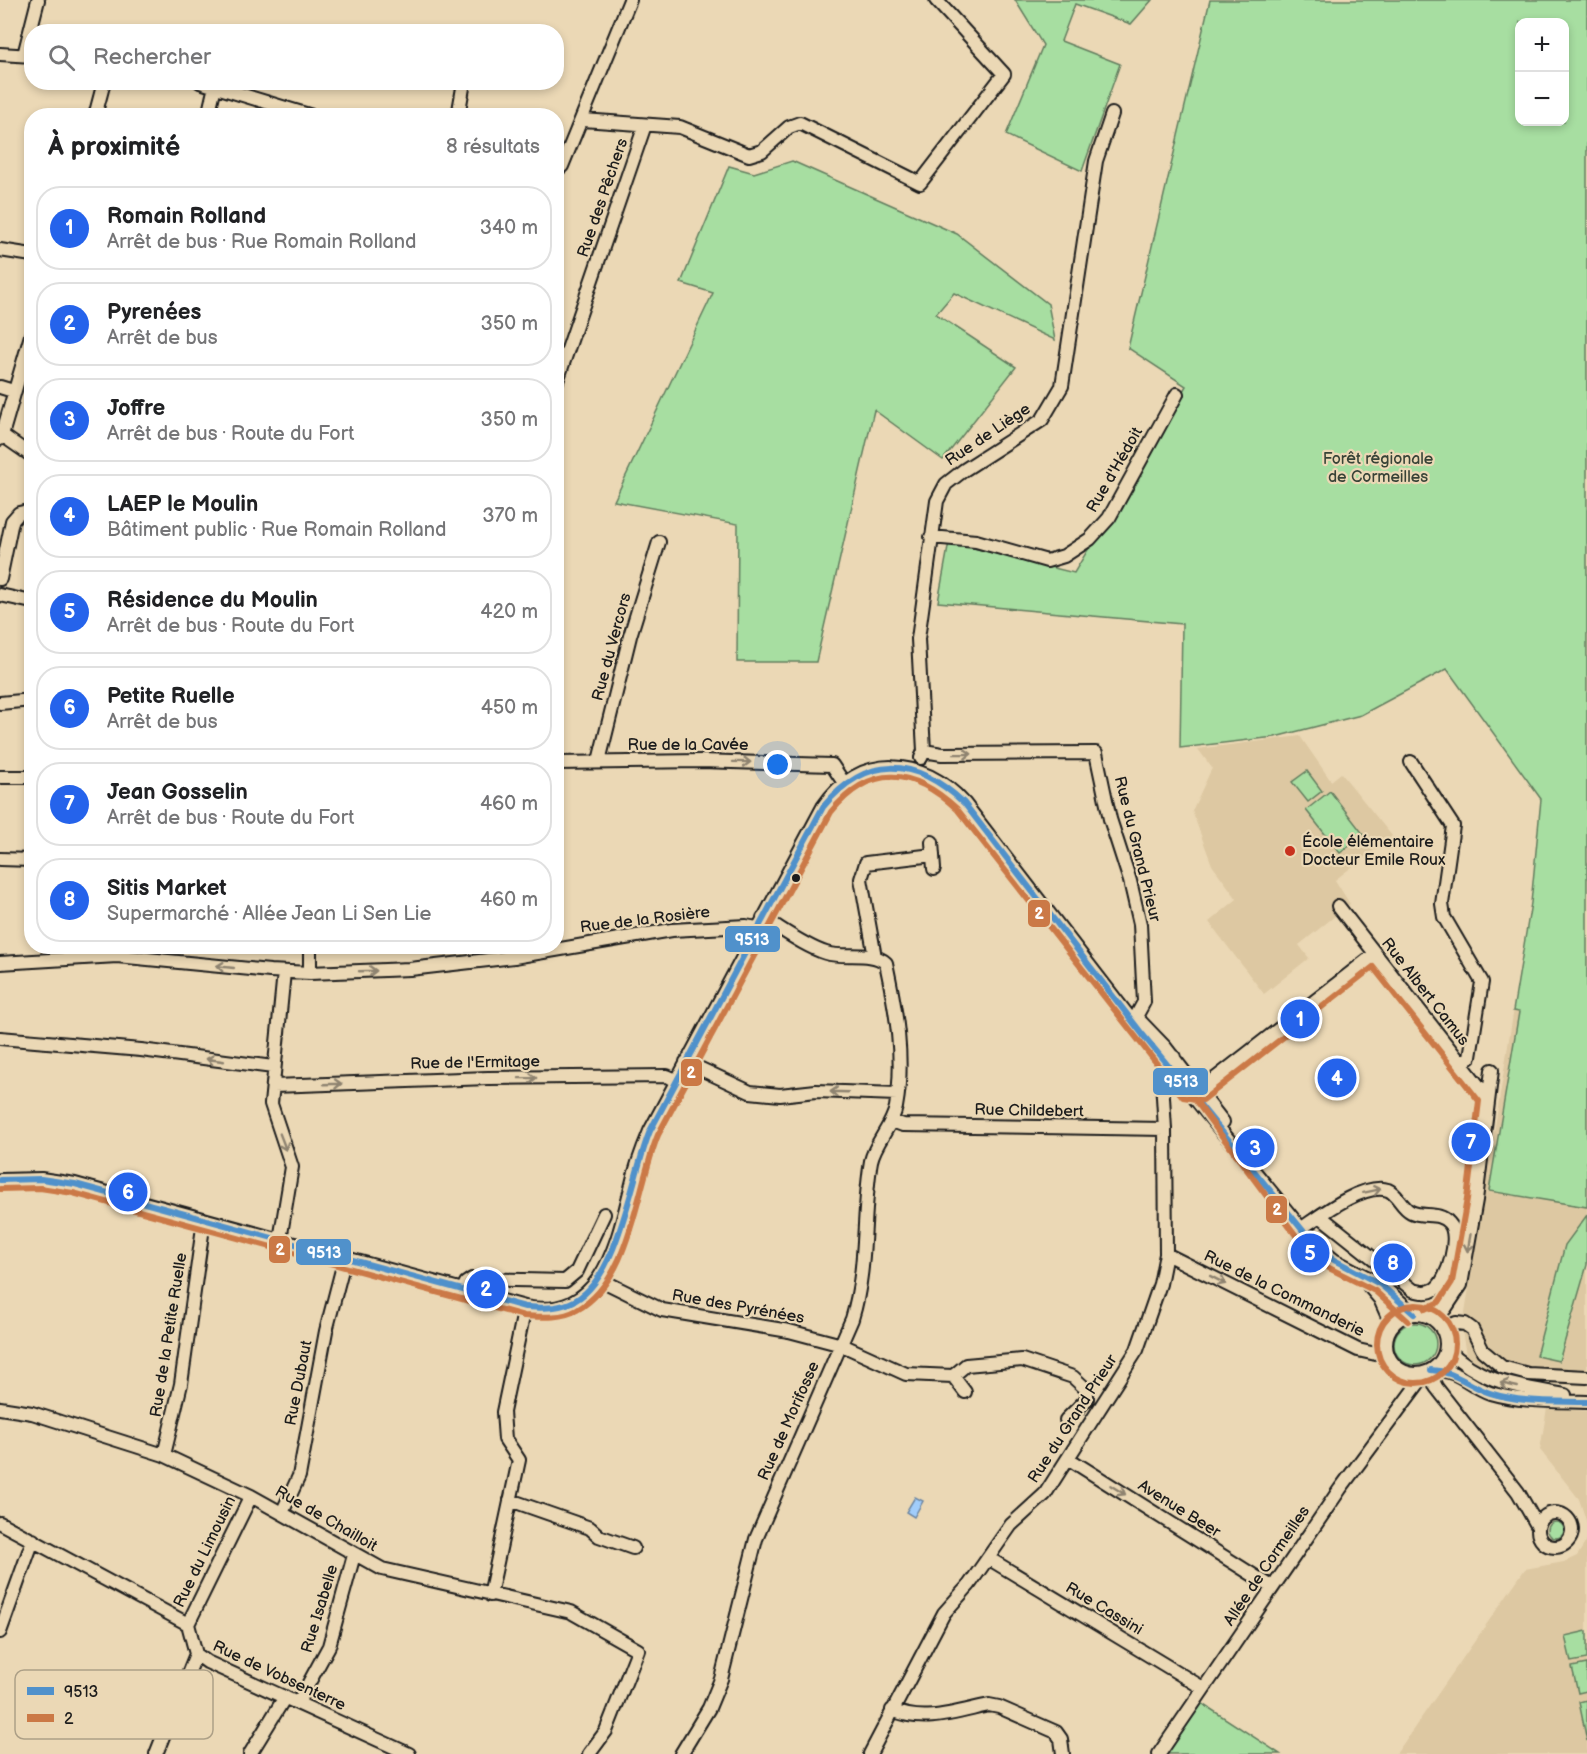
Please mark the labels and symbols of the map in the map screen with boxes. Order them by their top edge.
street label: Rue des Pêchers [574,136,632,260]
street label: Rue de Liège [942,399,1035,470]
street label: Rue d'Hédoit [1083,424,1147,516]
park label: Forêt régionale de Cormeilles [1323,450,1434,487]
street label: Rue du Vercors [588,591,636,703]
street label: Rue de la Cavée [628,736,749,755]
one-way arrow [952,748,972,760]
your location [763,750,792,779]
one-way arrow [731,756,751,768]
street label: Rue du Grand Prieur [1110,774,1164,924]
place label: École élémentaire Docteur Emile Roux [1302,831,1446,870]
marker: École élémentaire Docteur Emile Roux [1283,844,1297,858]
unlabelled marker [790,872,802,884]
line badge: 2 [1027,899,1051,928]
street label: Rue de la Rosière [579,903,711,937]
text: 2 [1034,905,1044,924]
line badge: 9513 [724,925,781,953]
text: 9513 [735,931,769,950]
street label: Rue Albert Camus [1377,934,1473,1050]
one-way arrow [216,961,236,972]
one-way arrow [358,965,378,976]
pin: 1 [1280,996,1320,1042]
street label: Rue de l'Ermitage [410,1052,541,1074]
one-way arrow [205,1055,225,1066]
pin: 4 [1318,1056,1356,1100]
line badge: 2 [680,1058,703,1087]
text: 2 [686,1064,696,1083]
line badge: 9513 [1152,1067,1209,1096]
one-way arrow [517,1072,537,1083]
text: 9513 [1164,1073,1198,1092]
one-way arrow [322,1078,342,1089]
one-way arrow [829,1086,849,1097]
street label: Rue Childebert [974,1101,1084,1121]
pin: 7 [1452,1120,1490,1164]
pin: 3 [1236,1126,1274,1170]
one-way arrow [278,1132,289,1151]
pin: 6 [108,1170,148,1214]
one-way arrow [1362,1185,1381,1197]
line badge: 2 [1265,1195,1288,1224]
text: 2 [1272,1201,1282,1220]
pin: 5 [1290,1230,1330,1276]
one-way arrow [1463,1233,1474,1253]
line badge: 2 [268,1235,291,1264]
line badge: 9513 [295,1238,352,1266]
pin: 8 [1374,1240,1412,1286]
text: 2 [275,1241,285,1260]
text: 9513 [307,1244,341,1263]
street label: Rue de la Commanderie [1200,1247,1368,1341]
street label: Rue de la Petite Ruelle [147,1251,191,1418]
pin: 2 [466,1266,506,1312]
one-way arrow [1209,1275,1227,1287]
street label: Rue des Pyrénées [670,1286,806,1328]
street label: Rue Dubaut [281,1339,317,1427]
street label: Rue du Grand Prieur [1024,1351,1122,1487]
street label: Rue de Morifosse [754,1358,824,1483]
one-way arrow [1499,1379,1518,1391]
street label: Avenue Beer [1134,1476,1224,1542]
street label: Rue de Chailloit [272,1482,381,1556]
one-way arrow [1109,1485,1126,1497]
street label: Rue du Limousin [170,1493,240,1611]
street label: Allée de Cormeilles [1220,1502,1314,1629]
street label: Rue Isabelle [298,1562,343,1655]
street label: Rue Cassini [1062,1578,1146,1640]
street label: Rue de Vobsenterre [210,1637,349,1715]
legend [15,1670,213,1739]
text: 9513 [64,1683,99,1702]
text: 2 [64,1710,74,1729]

